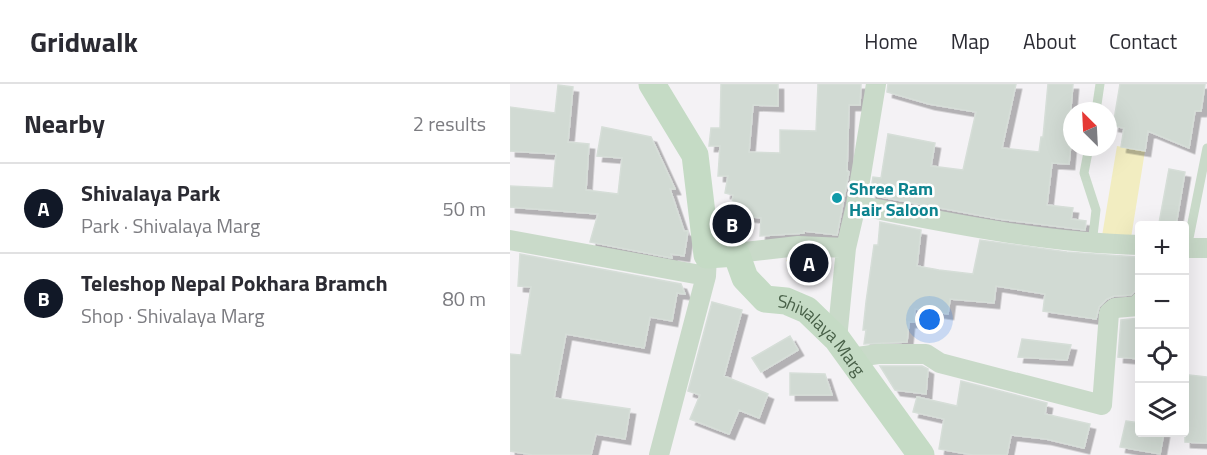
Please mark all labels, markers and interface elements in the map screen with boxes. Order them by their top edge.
text: Gridwalk [30,20,138,63]
text: Home [864,25,918,57]
text: Map [951,25,990,57]
text: About [1023,25,1076,57]
text: Contact [1109,25,1177,57]
north arrow [1063,102,1117,156]
text: Nearby [24,104,105,143]
text: 2 results [413,108,486,139]
place label: Shree Ram Hair Saloon [849,175,939,223]
text: Shivalaya Park [81,176,220,210]
marker: Shree Ram Hair Saloon [830,191,844,205]
text: A [37,193,50,224]
text: 50 m [442,193,486,224]
pin: B [712,202,752,246]
text: Park · Shivalaya Marg [81,210,260,241]
map controls [1135,221,1189,437]
button: + [1135,221,1189,275]
pin: A [790,240,828,285]
text: Teleshop Nepal Pokhara Bramch [81,266,388,300]
button: − [1135,275,1189,329]
text: B [37,283,50,314]
text: 80 m [442,283,486,314]
street label: Shivalaya Marg [777,287,873,381]
text: Shop · Shivalaya Marg [81,300,265,331]
your location [915,305,944,334]
button: locate [1135,329,1189,383]
button: layers [1135,383,1189,437]

